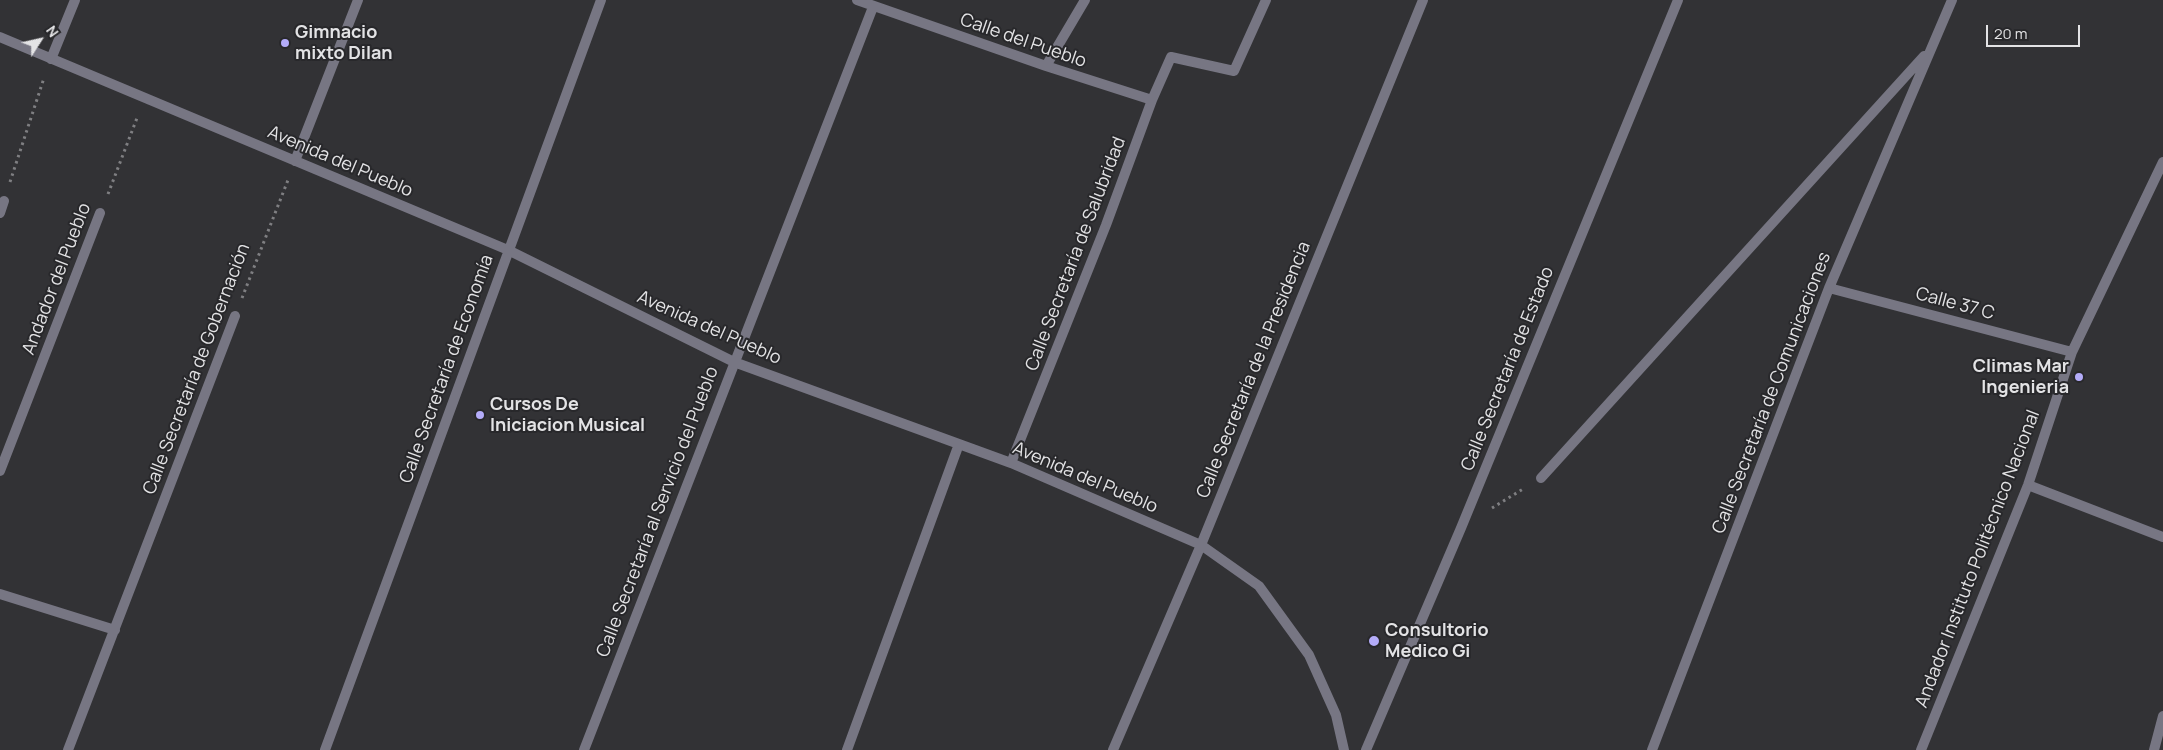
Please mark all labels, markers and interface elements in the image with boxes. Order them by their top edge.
street label: Calle del Pueblo [957,9,1089,73]
north arrow [15,15,65,65]
scale bar [1988,15,2082,47]
text: N [42,22,63,41]
place label: Gimnacio mixto Dilan [295,22,393,64]
text: 20 m [1994,23,2027,44]
marker: Gimnacio mixto Dilan [279,37,291,49]
street label: Avenida del Pueblo [264,122,416,202]
street label: Calle Secretaría de Salubridad [1021,134,1131,374]
street label: Andador del Pueblo [18,200,96,358]
street label: Calle Secretaría de la Presidencia [1193,239,1315,501]
street label: Calle Secretaría de Gobernación [139,240,255,498]
street label: Calle Secretaría de Comunicaciones [1708,249,1836,537]
street label: Calle Secretaría de Economía [396,252,498,486]
street label: Calle Secretaría de Estado [1457,264,1559,474]
street label: Calle 37 C [1913,283,1997,325]
street label: Avenida del Pueblo [634,287,784,369]
place label: Climas Mar Ingenieria [1973,356,2069,398]
street label: Calle Secretaría al Servicio del Pueblo [592,364,724,660]
marker: Climas Mar Ingenieria [2073,371,2085,383]
place label: Cursos De Iniciacion Musical [490,394,645,436]
street label: Andador Instituto Politécnico Nacional [1911,407,2045,711]
marker: Cursos De Iniciacion Musical [474,409,486,421]
street label: Avenida del Pueblo [1009,438,1161,518]
place label: Consultorio Medico Gi [1385,620,1489,662]
marker: Consultorio Medico Gi [1367,634,1381,648]

